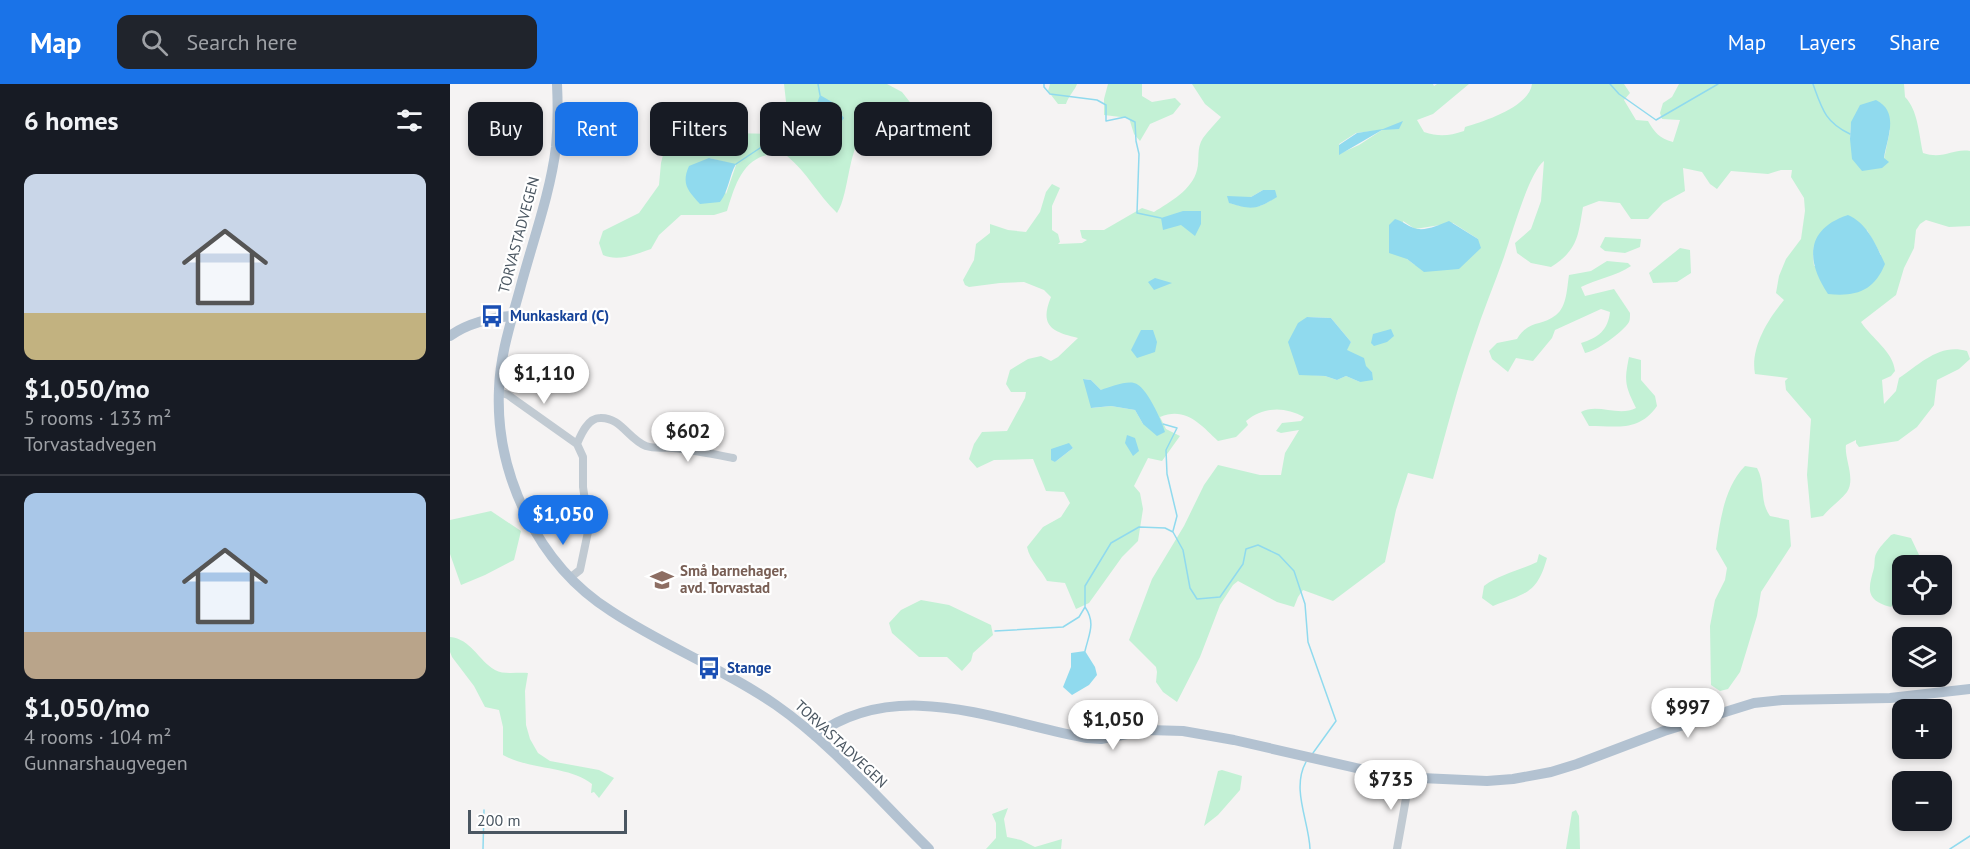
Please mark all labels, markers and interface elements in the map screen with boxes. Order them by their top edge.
search box [117,15,537,69]
text: Map [30,24,81,61]
icon: search [138,26,171,59]
text: Search here [186,28,297,56]
text: Map [1728,29,1766,56]
text: Layers [1799,29,1856,56]
text: Share [1889,29,1940,56]
chip: Buy [468,102,543,156]
chip: Rent [555,102,638,156]
chip: Filters [650,102,748,156]
chip: New [760,102,842,156]
chip: Apartment [854,102,992,156]
text: 6 homes [24,104,119,137]
icon: filters [393,104,426,137]
street label: TORVASTADVEGEN [494,174,543,295]
icon: home [171,213,279,321]
bus stop icon: Munkaskard (C) [479,303,505,329]
place label: Munkaskard (C) [510,306,609,325]
pin: $1,110 [495,354,593,405]
text: $1,110 [513,360,575,386]
text: $1,050/mo [24,372,150,405]
text: 5 rooms · 133 m² [24,405,171,431]
pin: $602 [652,412,724,463]
text: $602 [665,418,711,444]
text: Torvastadvegen [24,431,157,457]
pin: $1,050 [514,495,612,546]
text: $1,050 [532,501,594,527]
icon: home [171,532,279,640]
map controls [1892,555,1952,831]
button: locate [1892,555,1952,615]
place label: Små barnehager, avd. Torvastad [680,561,787,597]
school or university icon: Små barnehager, avd. Torvastad [649,567,675,593]
button: layers [1892,627,1952,687]
bus stop icon: Stange [696,655,722,681]
place label: Stange [727,658,772,677]
pin: $997 [1652,688,1724,739]
text: $1,050/mo [24,691,150,724]
text: $997 [1665,694,1711,720]
street label: TORVASTADVEGEN [791,696,892,792]
button: + [1892,699,1952,759]
pin: $1,050 [1064,700,1162,751]
text: $1,050 [1082,706,1144,732]
text: 4 rooms · 104 m² [24,724,171,750]
text: Gunnarshaugvegen [24,750,188,776]
pin: $735 [1355,760,1427,811]
text: $735 [1368,766,1414,792]
button: − [1892,771,1952,831]
scale bar [468,807,627,834]
text: 200 m [477,810,520,830]

